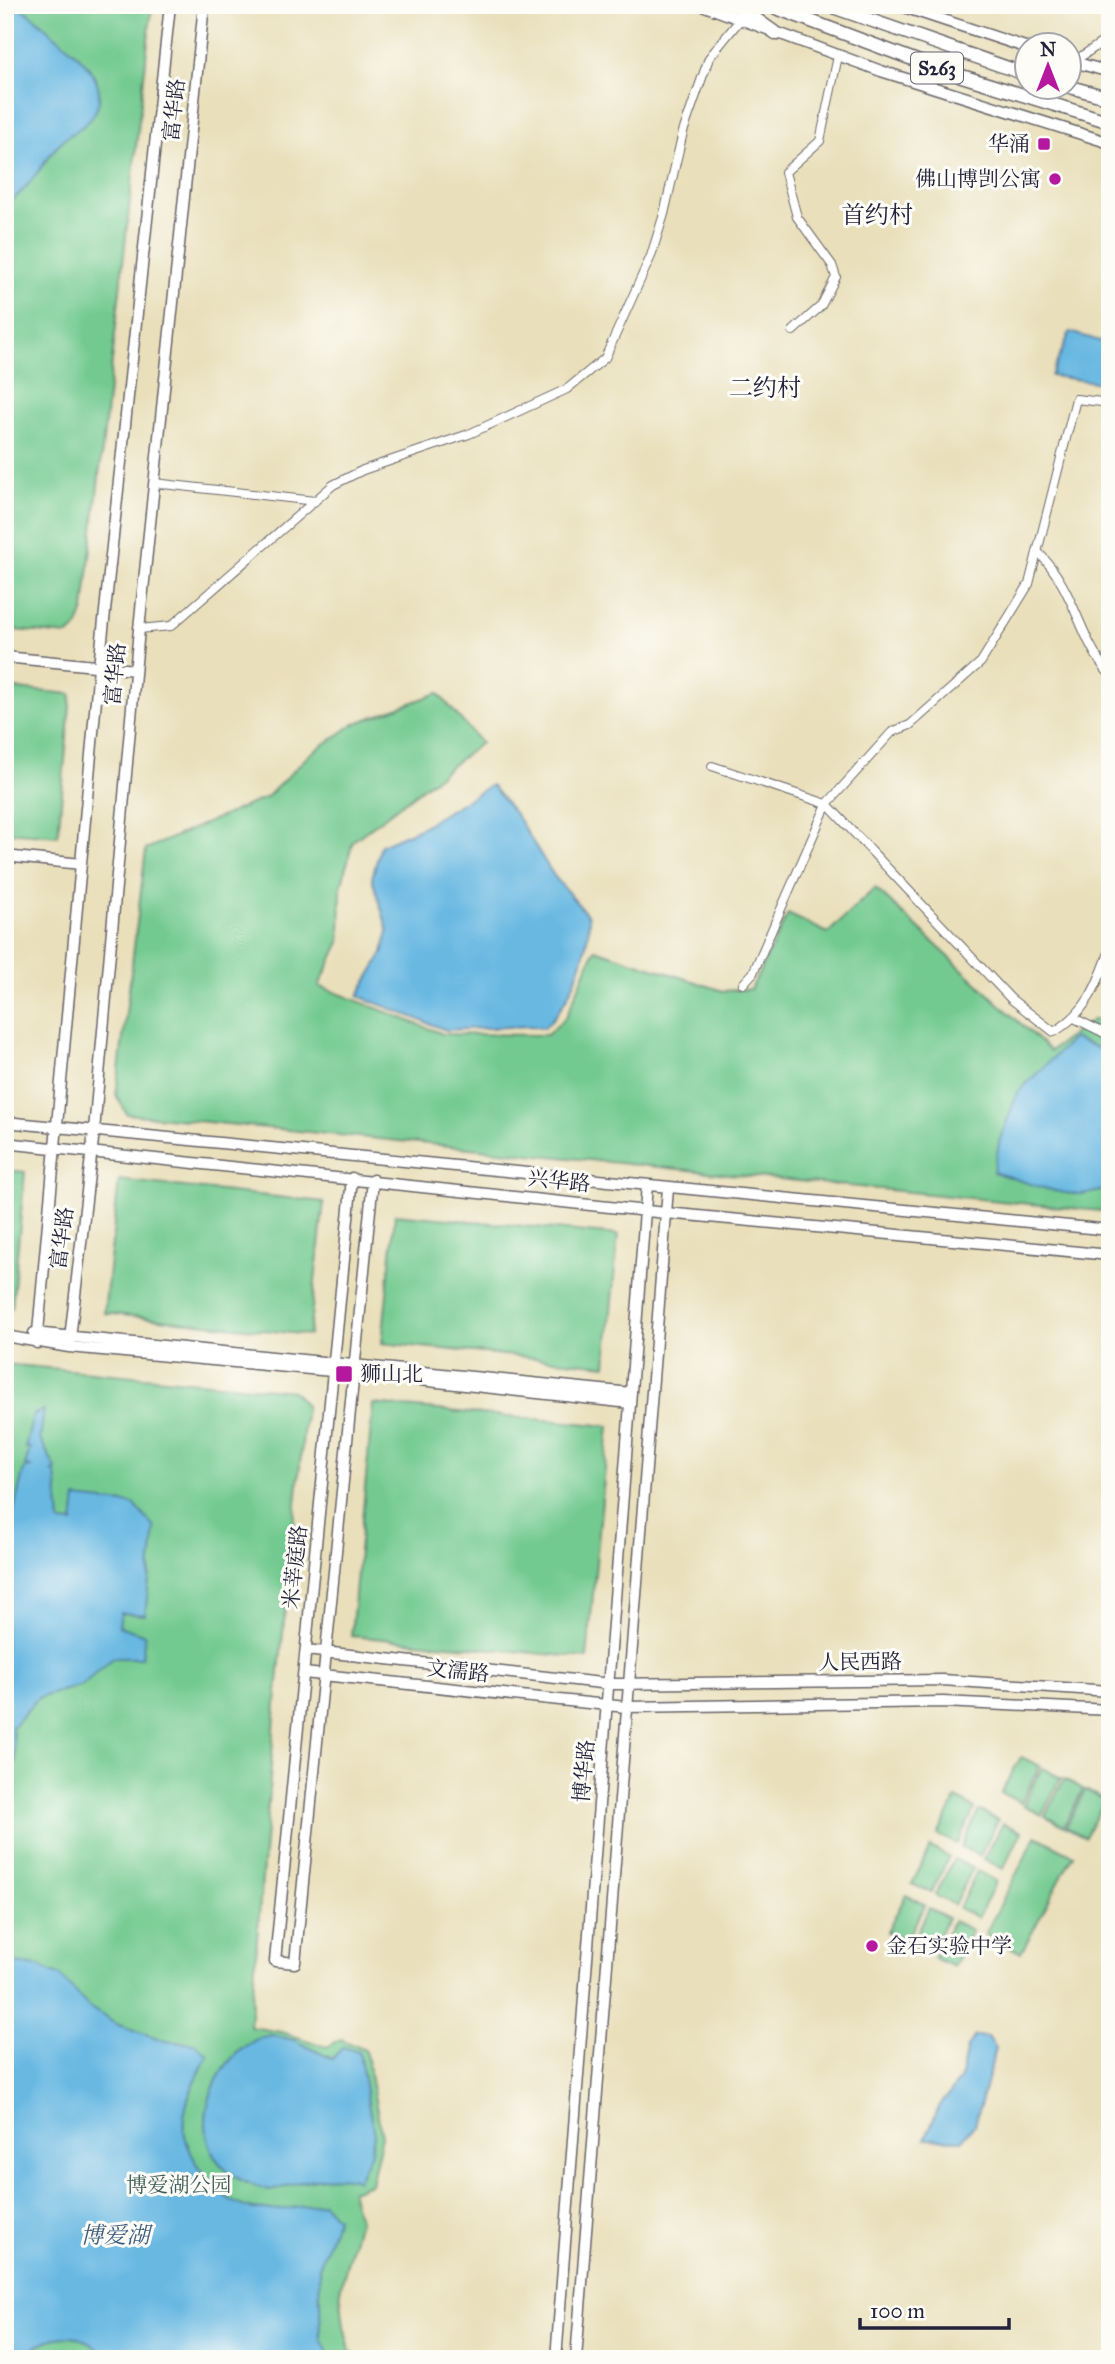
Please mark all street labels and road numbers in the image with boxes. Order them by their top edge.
road number: S263 [911,52,963,83]
street label: 富华路 [158,77,190,143]
street label: 富华路 [99,641,131,707]
street label: 兴华路 [526,1165,592,1197]
street label: 富华路 [45,1205,79,1271]
street label: 米莘庭路 [278,1524,312,1610]
street label: 人民西路 [818,1648,902,1676]
street label: 文濡路 [425,1655,491,1687]
street label: 博华路 [568,1738,600,1804]

